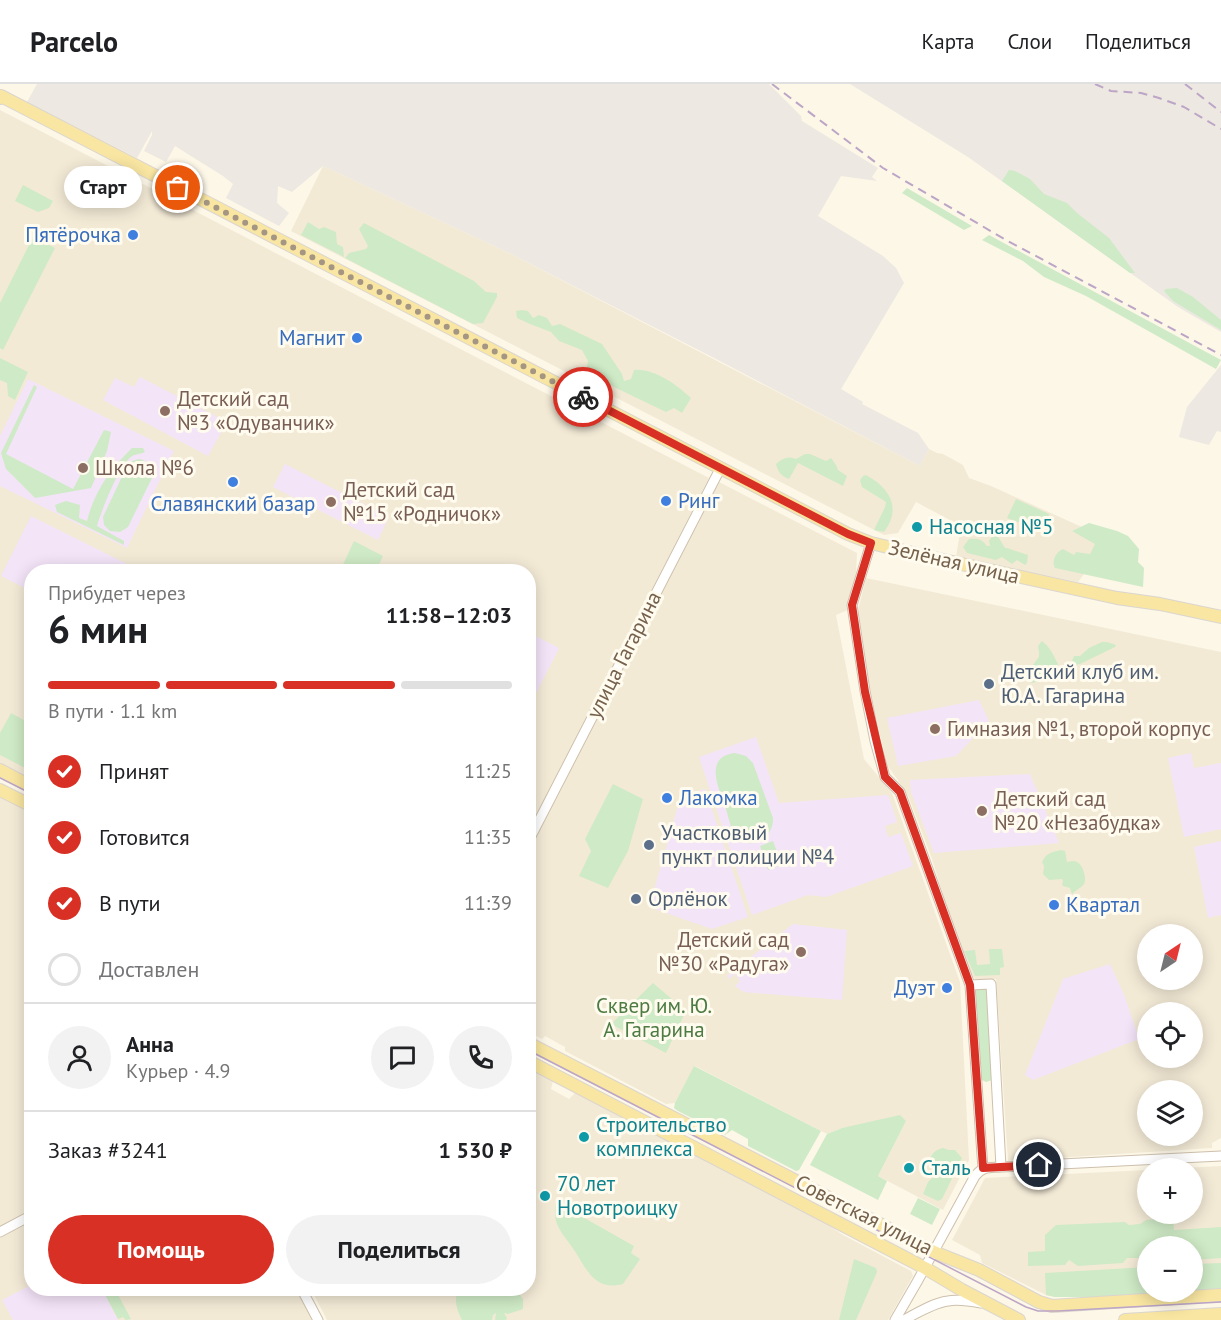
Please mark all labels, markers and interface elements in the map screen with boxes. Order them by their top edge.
text: Parcelo [30,23,118,60]
text: Карта [921,28,974,55]
text: Слои [1007,28,1052,55]
text: Поделиться [1085,28,1191,55]
pin [152,162,203,213]
callout: Старт [64,167,142,209]
icon: bag [161,171,194,204]
text: Старт [79,174,127,200]
place label: Пятёрочка [25,221,121,248]
marker: Пятёрочка [126,228,140,242]
place label: Магнит [279,324,346,351]
marker: Магнит [350,331,364,345]
courier [553,367,613,427]
icon: bike [567,381,600,414]
place label: Детский сад №3 «Одуванчик» [177,385,335,436]
marker: Детский сад №3 «Одуванчик» [158,404,172,418]
place label: Школа №6 [95,454,194,481]
marker: Школа №6 [76,461,90,475]
marker: Славянский базар [226,475,240,489]
place label: Детский сад №15 «Родничок» [343,476,501,527]
place label: Ринг [678,487,720,514]
place label: Славянский базар [151,490,315,517]
marker: Ринг [659,494,673,508]
marker: Детский сад №15 «Родничок» [324,495,338,509]
place label: Насосная №5 [929,513,1054,540]
marker: Насосная №5 [910,520,924,534]
street label: Зелёная улица [886,533,1022,590]
text: Прибудет через [48,580,186,606]
street label: улица Гагарина [580,587,667,723]
text: 11:58–12:03 [386,601,512,629]
text: 6 мин [48,603,148,654]
place label: Детский клуб им. Ю.А. Гагарина [1001,658,1159,709]
marker: Детский клуб им. Ю.А. Гагарина [982,677,996,691]
text: В пути · 1.1 km [48,698,177,724]
place label: Гимназия №1, второй корпус [947,715,1211,742]
marker: Гимназия №1, второй корпус [928,722,942,736]
icon: check [48,755,81,788]
text: Принят [99,757,169,785]
text: 11:25 [464,758,512,784]
place label: Лакомка [678,784,758,811]
place label: Детский сад №20 «Незабудка» [994,785,1161,836]
marker: Лакомка [660,791,674,805]
marker: Детский сад №20 «Незабудка» [975,804,989,818]
place label: Участковый пункт полиции №4 [661,819,834,870]
icon: check [48,821,81,854]
text: Готовится [99,823,190,851]
text: 11:35 [464,824,512,850]
marker: Участковый пункт полиции №4 [642,838,656,852]
place label: Орлёнок [648,885,727,912]
icon: check [48,887,81,920]
text: В пути [99,889,161,917]
text: 11:39 [464,890,512,916]
place label: Квартал [1066,891,1140,918]
marker: Орлёнок [629,892,643,906]
marker: Квартал [1047,898,1061,912]
north arrow [1137,924,1203,990]
map controls [1137,924,1203,1302]
place label: Детский сад №30 «Радуга» [658,926,789,977]
marker: Детский сад №30 «Радуга» [794,945,808,959]
text: Доставлен [99,955,199,983]
place label: Дуэт [894,974,936,1001]
marker: Дуэт [940,981,954,995]
park label: Сквер им. Ю. А. Гагарина [596,992,712,1043]
button: locate [1137,1002,1203,1068]
button: person [48,1026,111,1089]
button: chat [371,1026,434,1089]
button: phone [449,1026,512,1089]
text: Анна [126,1030,174,1058]
text: Курьер · 4.9 [126,1058,230,1084]
button: layers [1137,1080,1203,1146]
place label: Строительство комплекса [596,1111,727,1162]
marker: Строительство комплекса [577,1130,591,1144]
text: Заказ #3241 [48,1136,168,1164]
text: 1 530 ₽ [438,1136,512,1164]
pin [1013,1139,1064,1190]
icon: home [1022,1148,1055,1181]
place label: Сталь [921,1154,971,1181]
button: + [1137,1158,1203,1224]
marker: Сталь [902,1161,916,1175]
street label: Советская улица [791,1168,937,1261]
place label: 70 лет Новотроицку [557,1170,678,1221]
marker: 70 лет Новотроицку [538,1189,552,1203]
button: Помощь [48,1215,274,1284]
button: Поделиться [286,1215,512,1284]
button: − [1137,1236,1203,1302]

